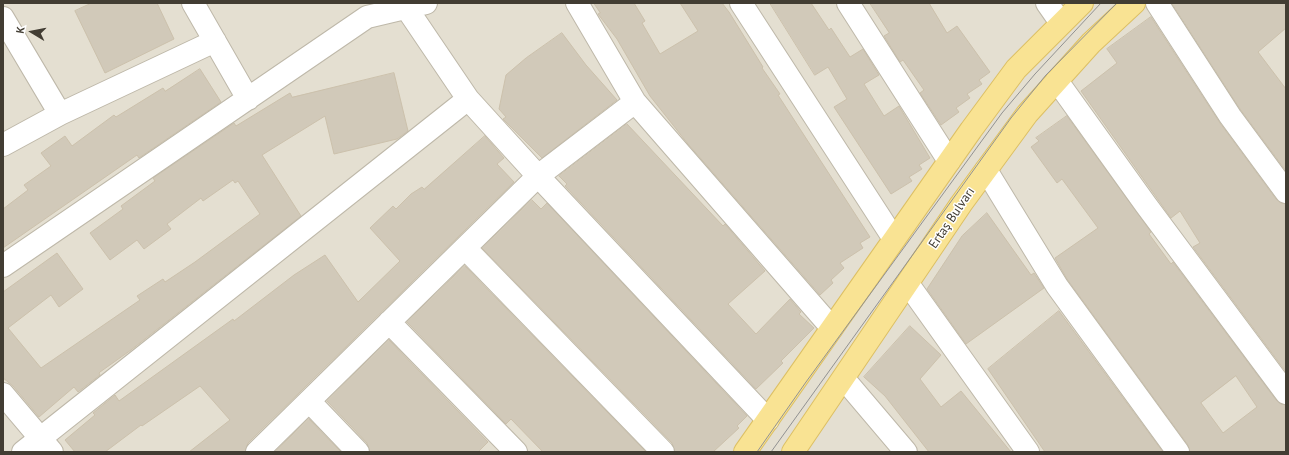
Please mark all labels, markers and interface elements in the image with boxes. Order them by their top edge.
north arrow [12,12,52,52]
text: K [13,25,28,35]
street label: Ertaş Bulvarı [926,184,978,252]

